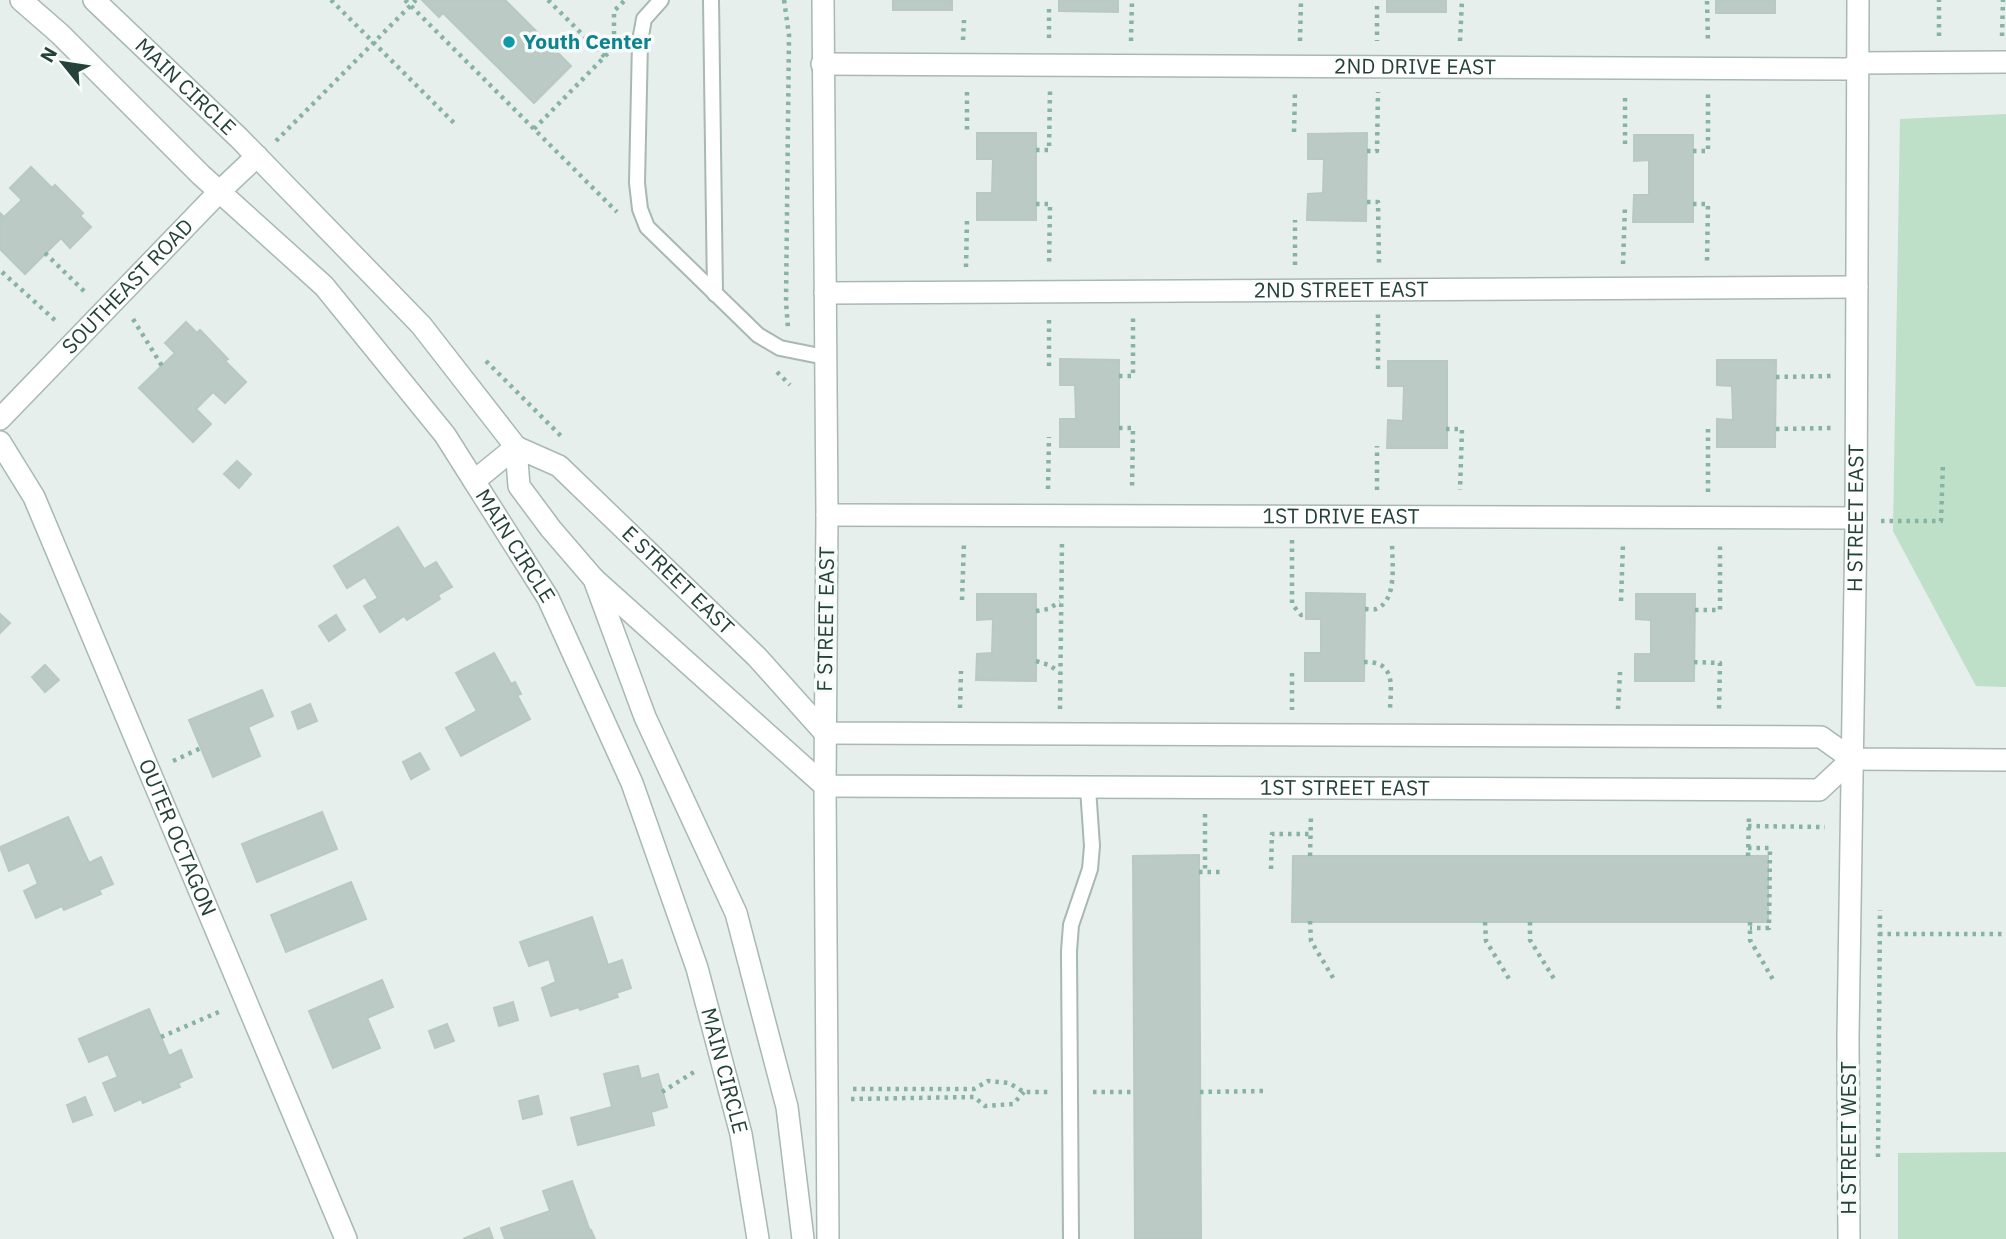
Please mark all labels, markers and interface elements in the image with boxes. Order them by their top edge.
place label: Youth Center [523,27,652,55]
north arrow [28,28,98,98]
street label: MAIN CIRCLE [129,31,242,141]
marker: Youth Center [501,34,517,50]
text: N [34,43,62,66]
street label: 2ND DRIVE EAST [1334,51,1496,80]
street label: SOUTHEAST ROAD [55,212,199,360]
street label: 2ND STREET EAST [1253,274,1429,304]
street label: H STREET EAST [1840,444,1869,592]
street label: MAIN CIRCLE [470,483,562,608]
street label: 1ST DRIVE EAST [1262,501,1420,530]
street label: E STREET EAST [616,519,741,640]
street label: F STREET EAST [810,546,840,692]
street label: OUTER OCTAGON [133,754,224,920]
street label: 1ST STREET EAST [1260,773,1430,801]
street label: MAIN CIRCLE [695,1004,755,1136]
street label: H STREET WEST [1834,1061,1862,1215]

